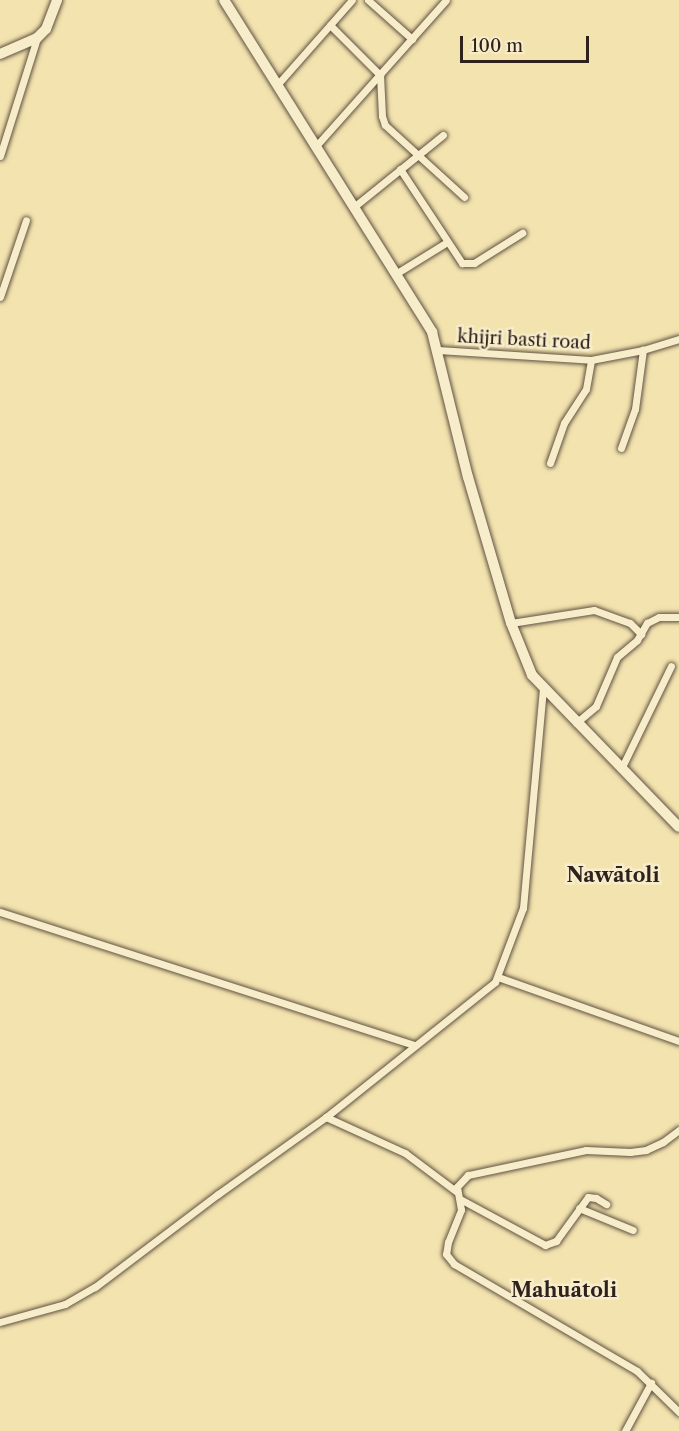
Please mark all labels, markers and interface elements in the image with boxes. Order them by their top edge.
scale bar [463,24,592,62]
text: 100 m [471,35,523,57]
street label: khijri basti road [457,326,591,354]
district label: Nawātoli [566,863,660,887]
district label: Mahuātoli [511,1278,617,1302]

